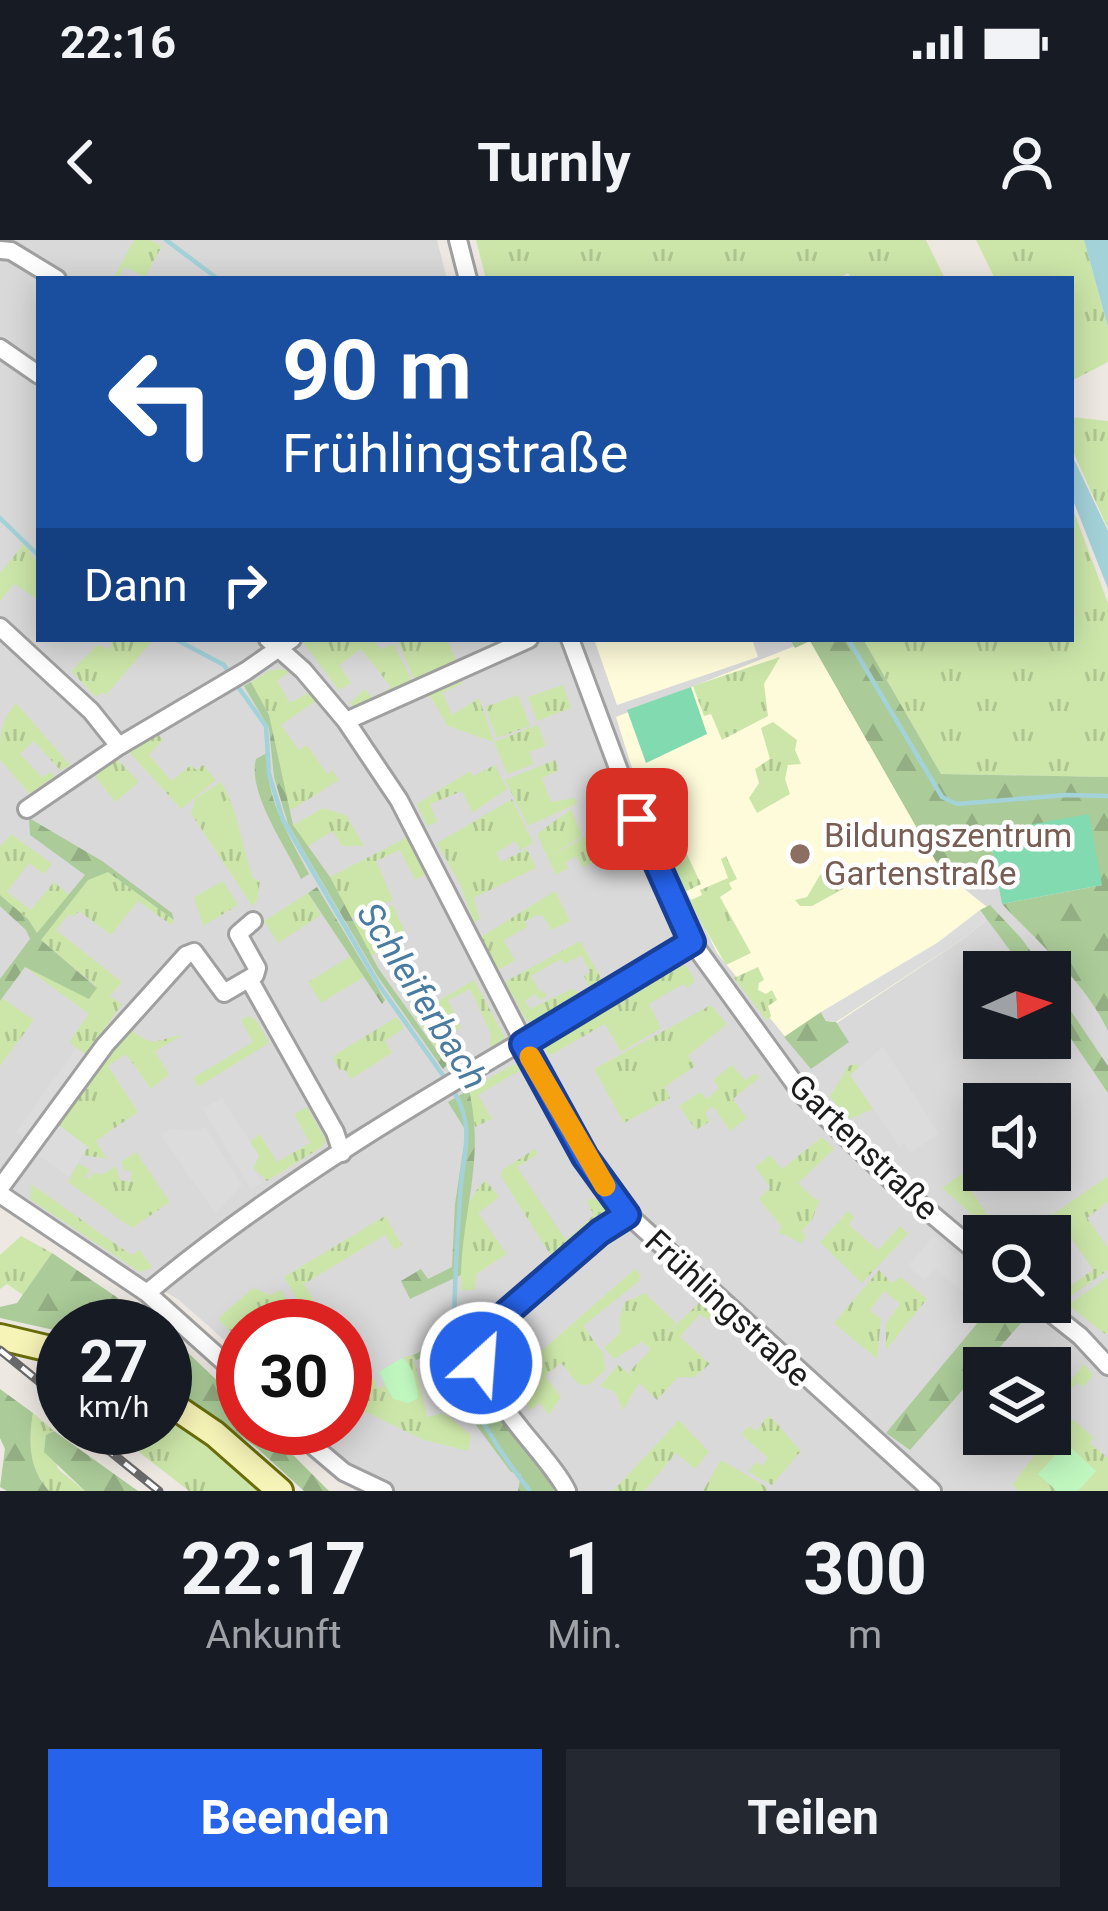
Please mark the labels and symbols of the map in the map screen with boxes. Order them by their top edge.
pin [586,768,688,870]
place label: Bildungszentrum Gartenstraße [824,816,1072,893]
marker: Bildungszentrum Gartenstraße [787,841,813,867]
water label: Schleiferbach [348,895,496,1097]
north arrow [963,951,1071,1059]
street label: Gartenstraße [781,1066,947,1228]
street label: Frühlingstraße [637,1222,819,1394]
speed limit sign: 30 [216,1299,372,1455]
position arrow [418,1300,544,1426]

